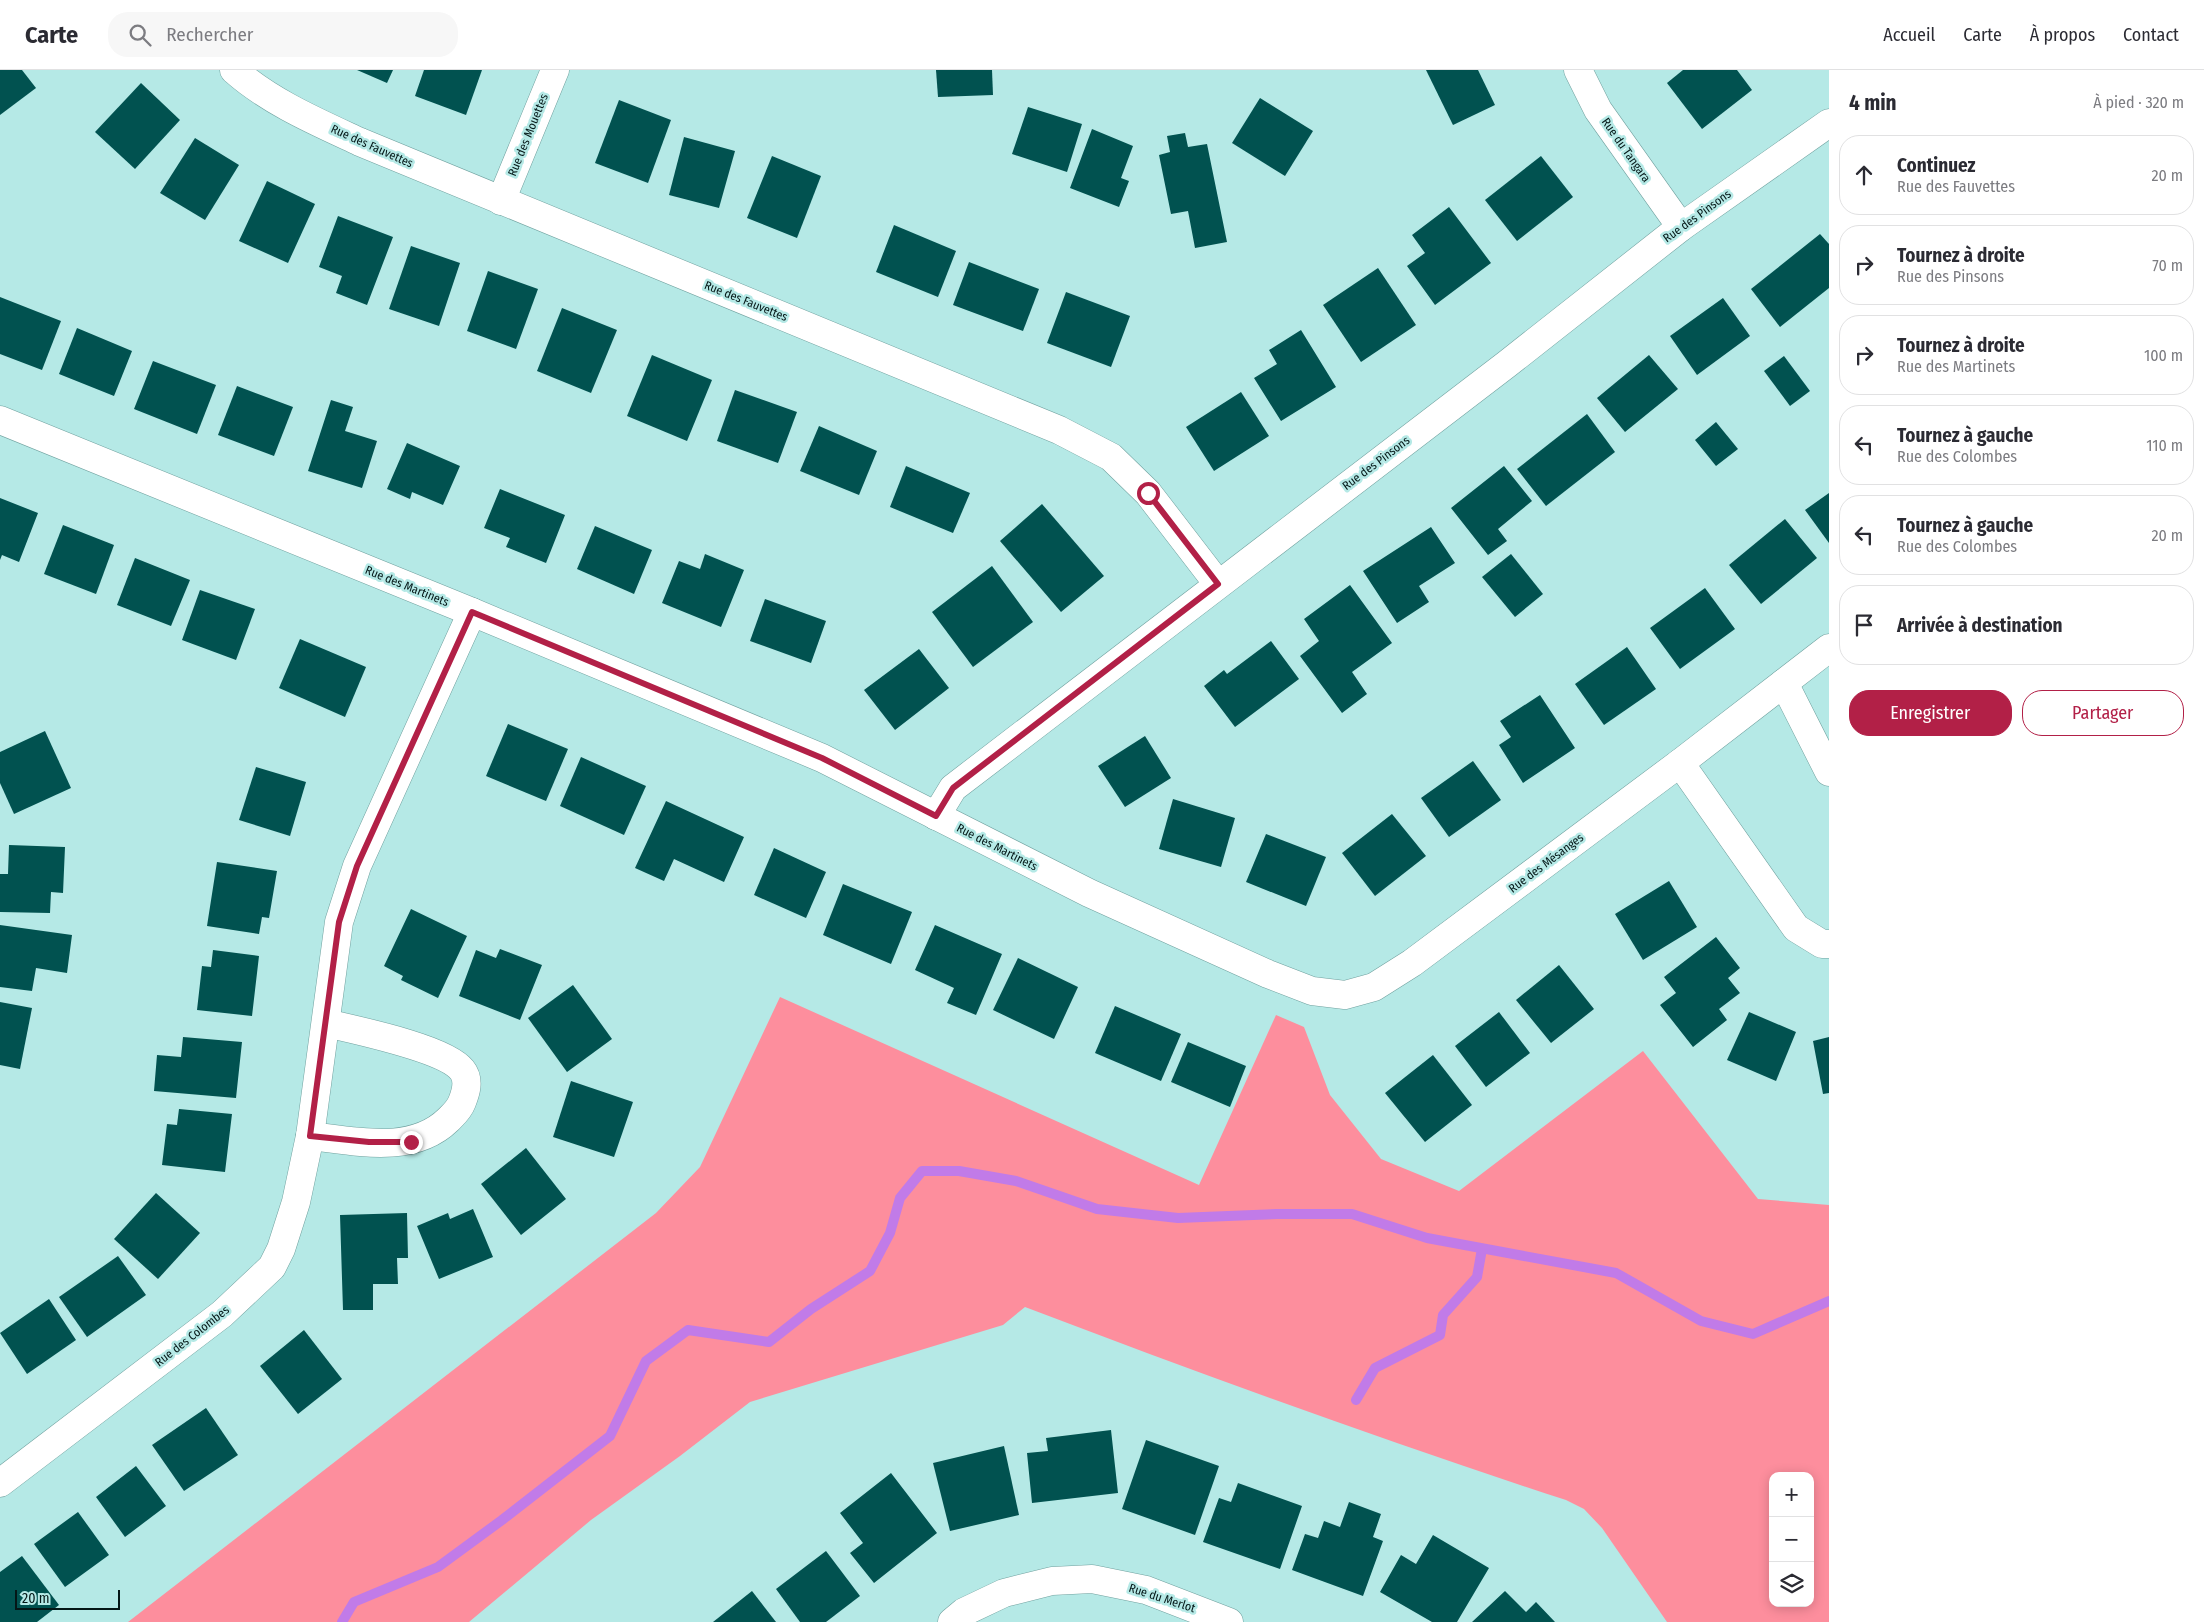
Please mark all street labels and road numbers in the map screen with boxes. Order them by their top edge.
street label: Rue des Mouettes [505,92,551,178]
street label: Rue du Tangara [1599,115,1653,185]
street label: Rue des Fauvettes [329,122,415,170]
street label: Rue des Pinsons [1660,187,1734,245]
street label: Rue des Fauvettes [702,278,790,324]
street label: Rue des Pinsons [1340,433,1412,493]
street label: Rue des Martinets [363,563,451,609]
street label: Rue des Martinets [954,821,1040,873]
street label: Rue des Mésanges [1506,830,1586,896]
street label: Rue des Colombes [152,1303,232,1369]
street label: Rue du Merlot [1127,1581,1197,1615]

